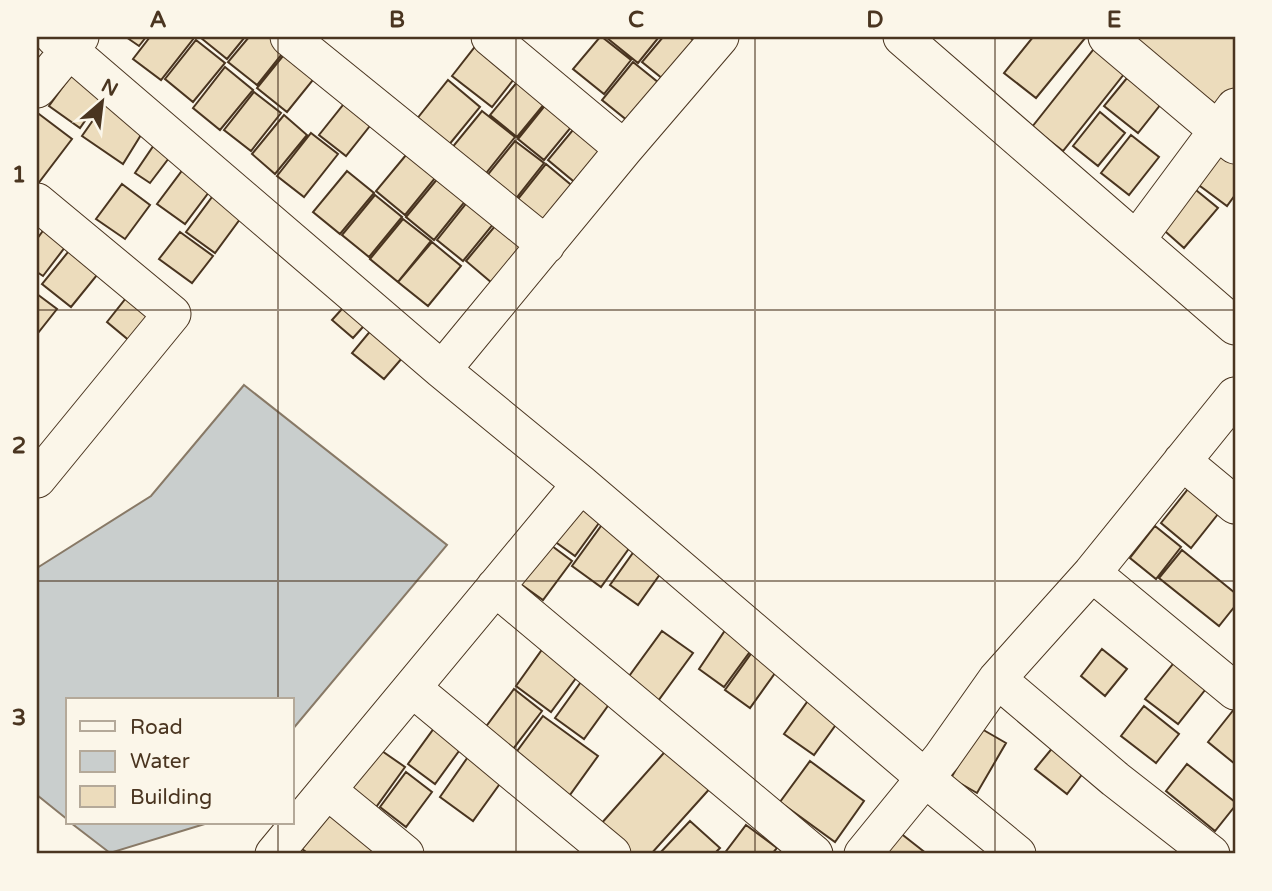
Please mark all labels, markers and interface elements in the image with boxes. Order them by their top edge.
text: A [149,6,167,34]
text: B [389,6,405,34]
text: C [628,6,644,34]
text: D [866,6,884,34]
text: E [1107,6,1121,34]
north arrow [66,66,136,136]
text: N [98,75,121,101]
text: 1 [12,161,26,189]
text: 2 [12,432,26,460]
legend [66,698,294,824]
text: 3 [12,704,26,732]
text: Road [130,715,183,740]
text: Water [130,749,190,774]
text: Building [130,785,212,810]

